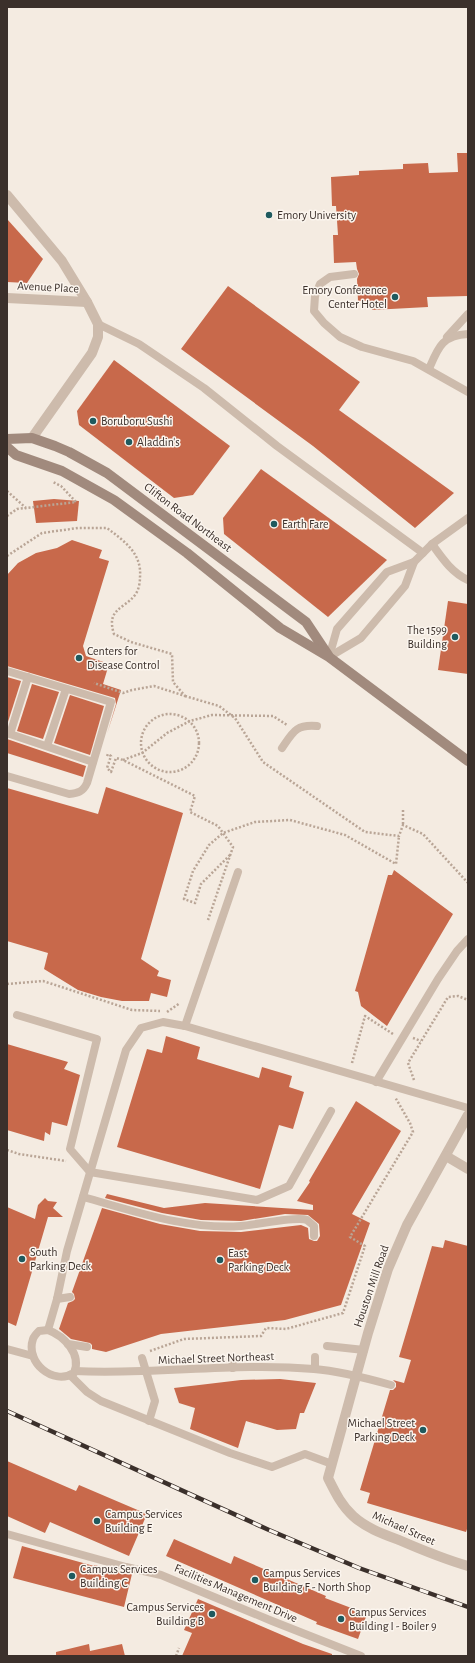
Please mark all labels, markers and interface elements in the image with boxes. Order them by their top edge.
place label: Emory University [277,209,356,222]
marker: Emory University [264,210,274,220]
street label: Avenue Place [17,279,79,295]
place label: Emory Conference Center Hotel [302,284,387,310]
marker: Emory Conference Center Hotel [390,292,400,302]
place label: Boruboru Sushi [101,415,172,427]
marker: Boruboru Sushi [88,416,98,426]
place label: Aladdin's [137,436,180,448]
marker: Aladdin's [124,437,134,447]
street label: Clifton Road Northeast [142,480,234,554]
place label: Earth Fare [282,518,329,530]
marker: Earth Fare [269,519,279,529]
place label: The 1599 Building [407,624,447,650]
marker: The 1599 Building [450,632,460,642]
place label: Centers for Disease Control [87,645,160,671]
marker: Centers for Disease Control [74,653,84,663]
street label: Houston Mill Road [351,1243,391,1329]
place label: South Parking Deck [30,1246,92,1272]
place label: East Parking Deck [228,1247,290,1273]
marker: South Parking Deck [17,1254,27,1264]
marker: East Parking Deck [215,1255,225,1265]
street label: Michael Street Northeast [158,1350,275,1366]
place label: Michael Street Parking Deck [348,1417,416,1443]
marker: Michael Street Parking Deck [418,1425,428,1435]
place label: Campus Services Building E [105,1508,182,1534]
street label: Michael Street [371,1509,437,1547]
marker: Campus Services Building E [92,1516,102,1526]
street label: Facilities Management Drive [173,1562,299,1624]
place label: Campus Services Building C [80,1563,157,1589]
place label: Campus Services Building F - North Shop [263,1567,371,1593]
marker: Campus Services Building C [67,1571,77,1581]
marker: Campus Services Building F - North Shop [250,1575,260,1585]
place label: Campus Services Building B [127,1601,204,1627]
place label: Campus Services Building I - Boiler 9 [349,1606,437,1632]
marker: Campus Services Building B [207,1609,217,1619]
marker: Campus Services Building I - Boiler 9 [336,1614,346,1624]

